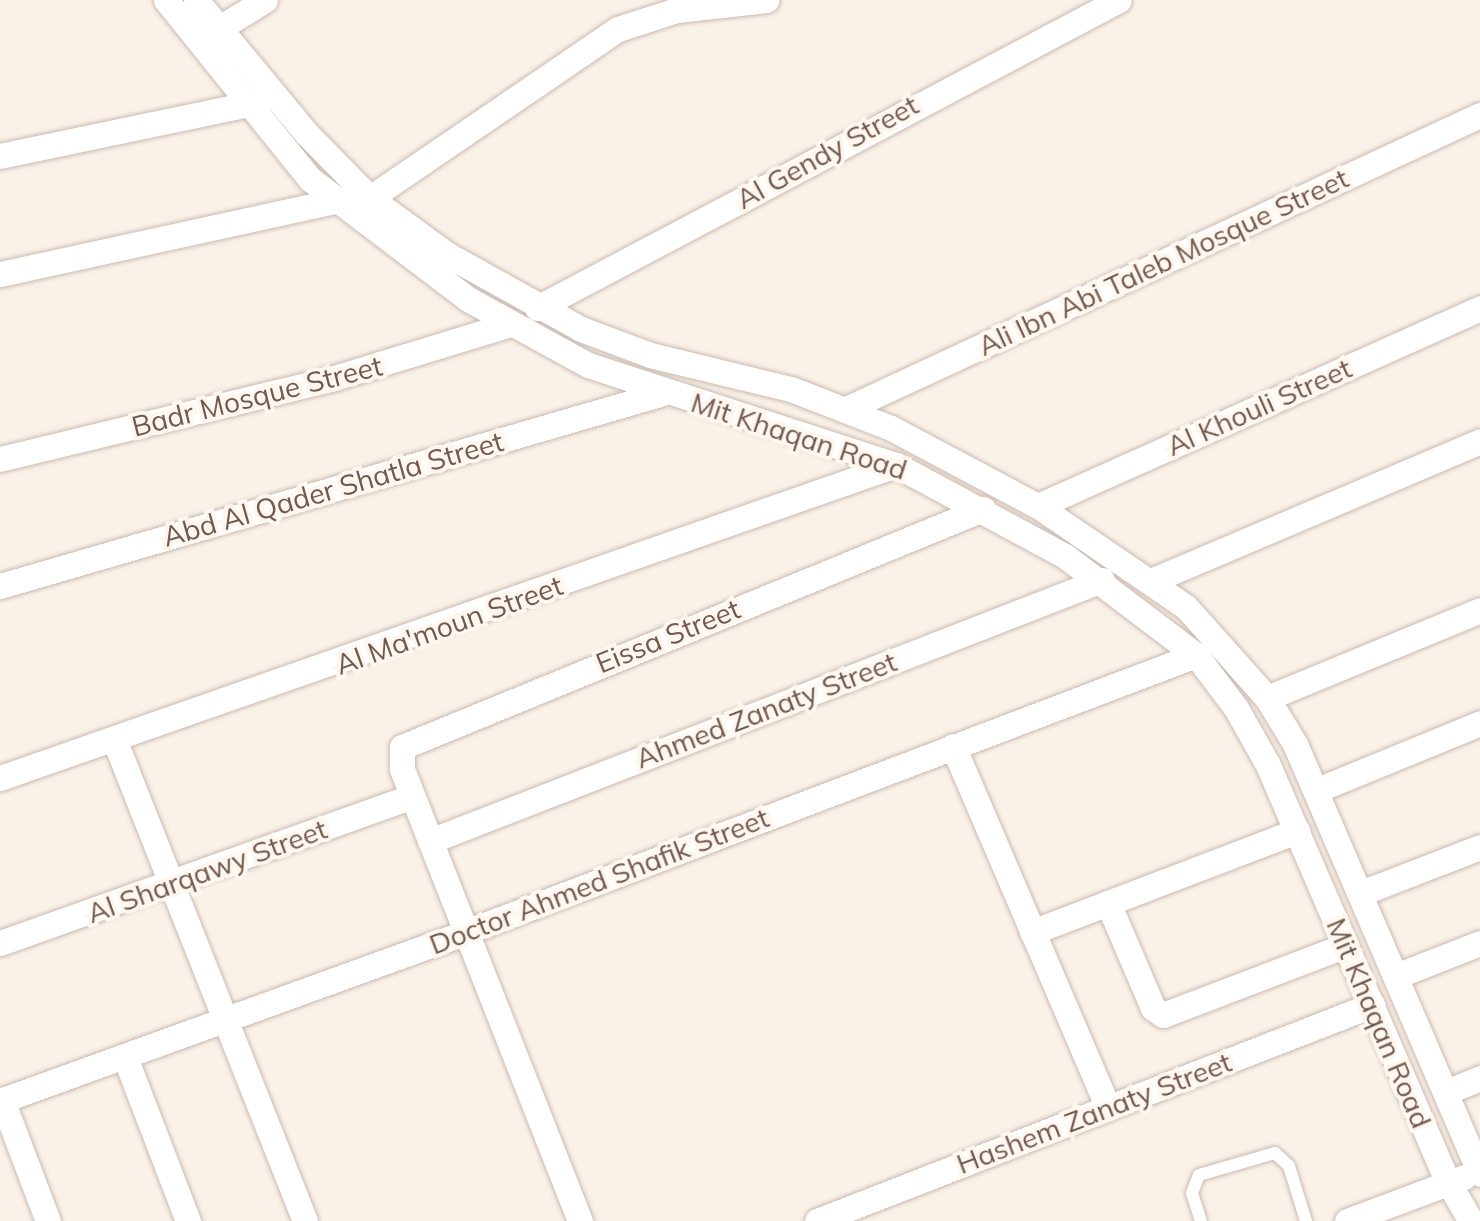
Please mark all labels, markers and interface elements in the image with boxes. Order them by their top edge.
street label: Al Gendy Street [730,88,924,216]
street label: Ali Ibn Abi Taleb Mosque Street [972,161,1354,363]
street label: Badr Mosque Street [128,349,386,443]
street label: Al Khouli Street [1161,351,1357,463]
street label: Mit Khaqan Road [687,385,911,487]
street label: Abd Al Qader Shatla Street [159,424,507,554]
street label: Al Ma'moun Street [331,568,567,682]
street label: Eissa Street [591,592,745,680]
street label: Ahmed Zanaty Street [631,645,901,775]
street label: Doctor Ahmed Shafik Street [425,801,773,961]
street label: Al Sharqawy Street [82,812,332,930]
street label: Mit Khaqan Road [1320,913,1438,1133]
street label: Hashem Zanaty Street [952,1045,1236,1181]

